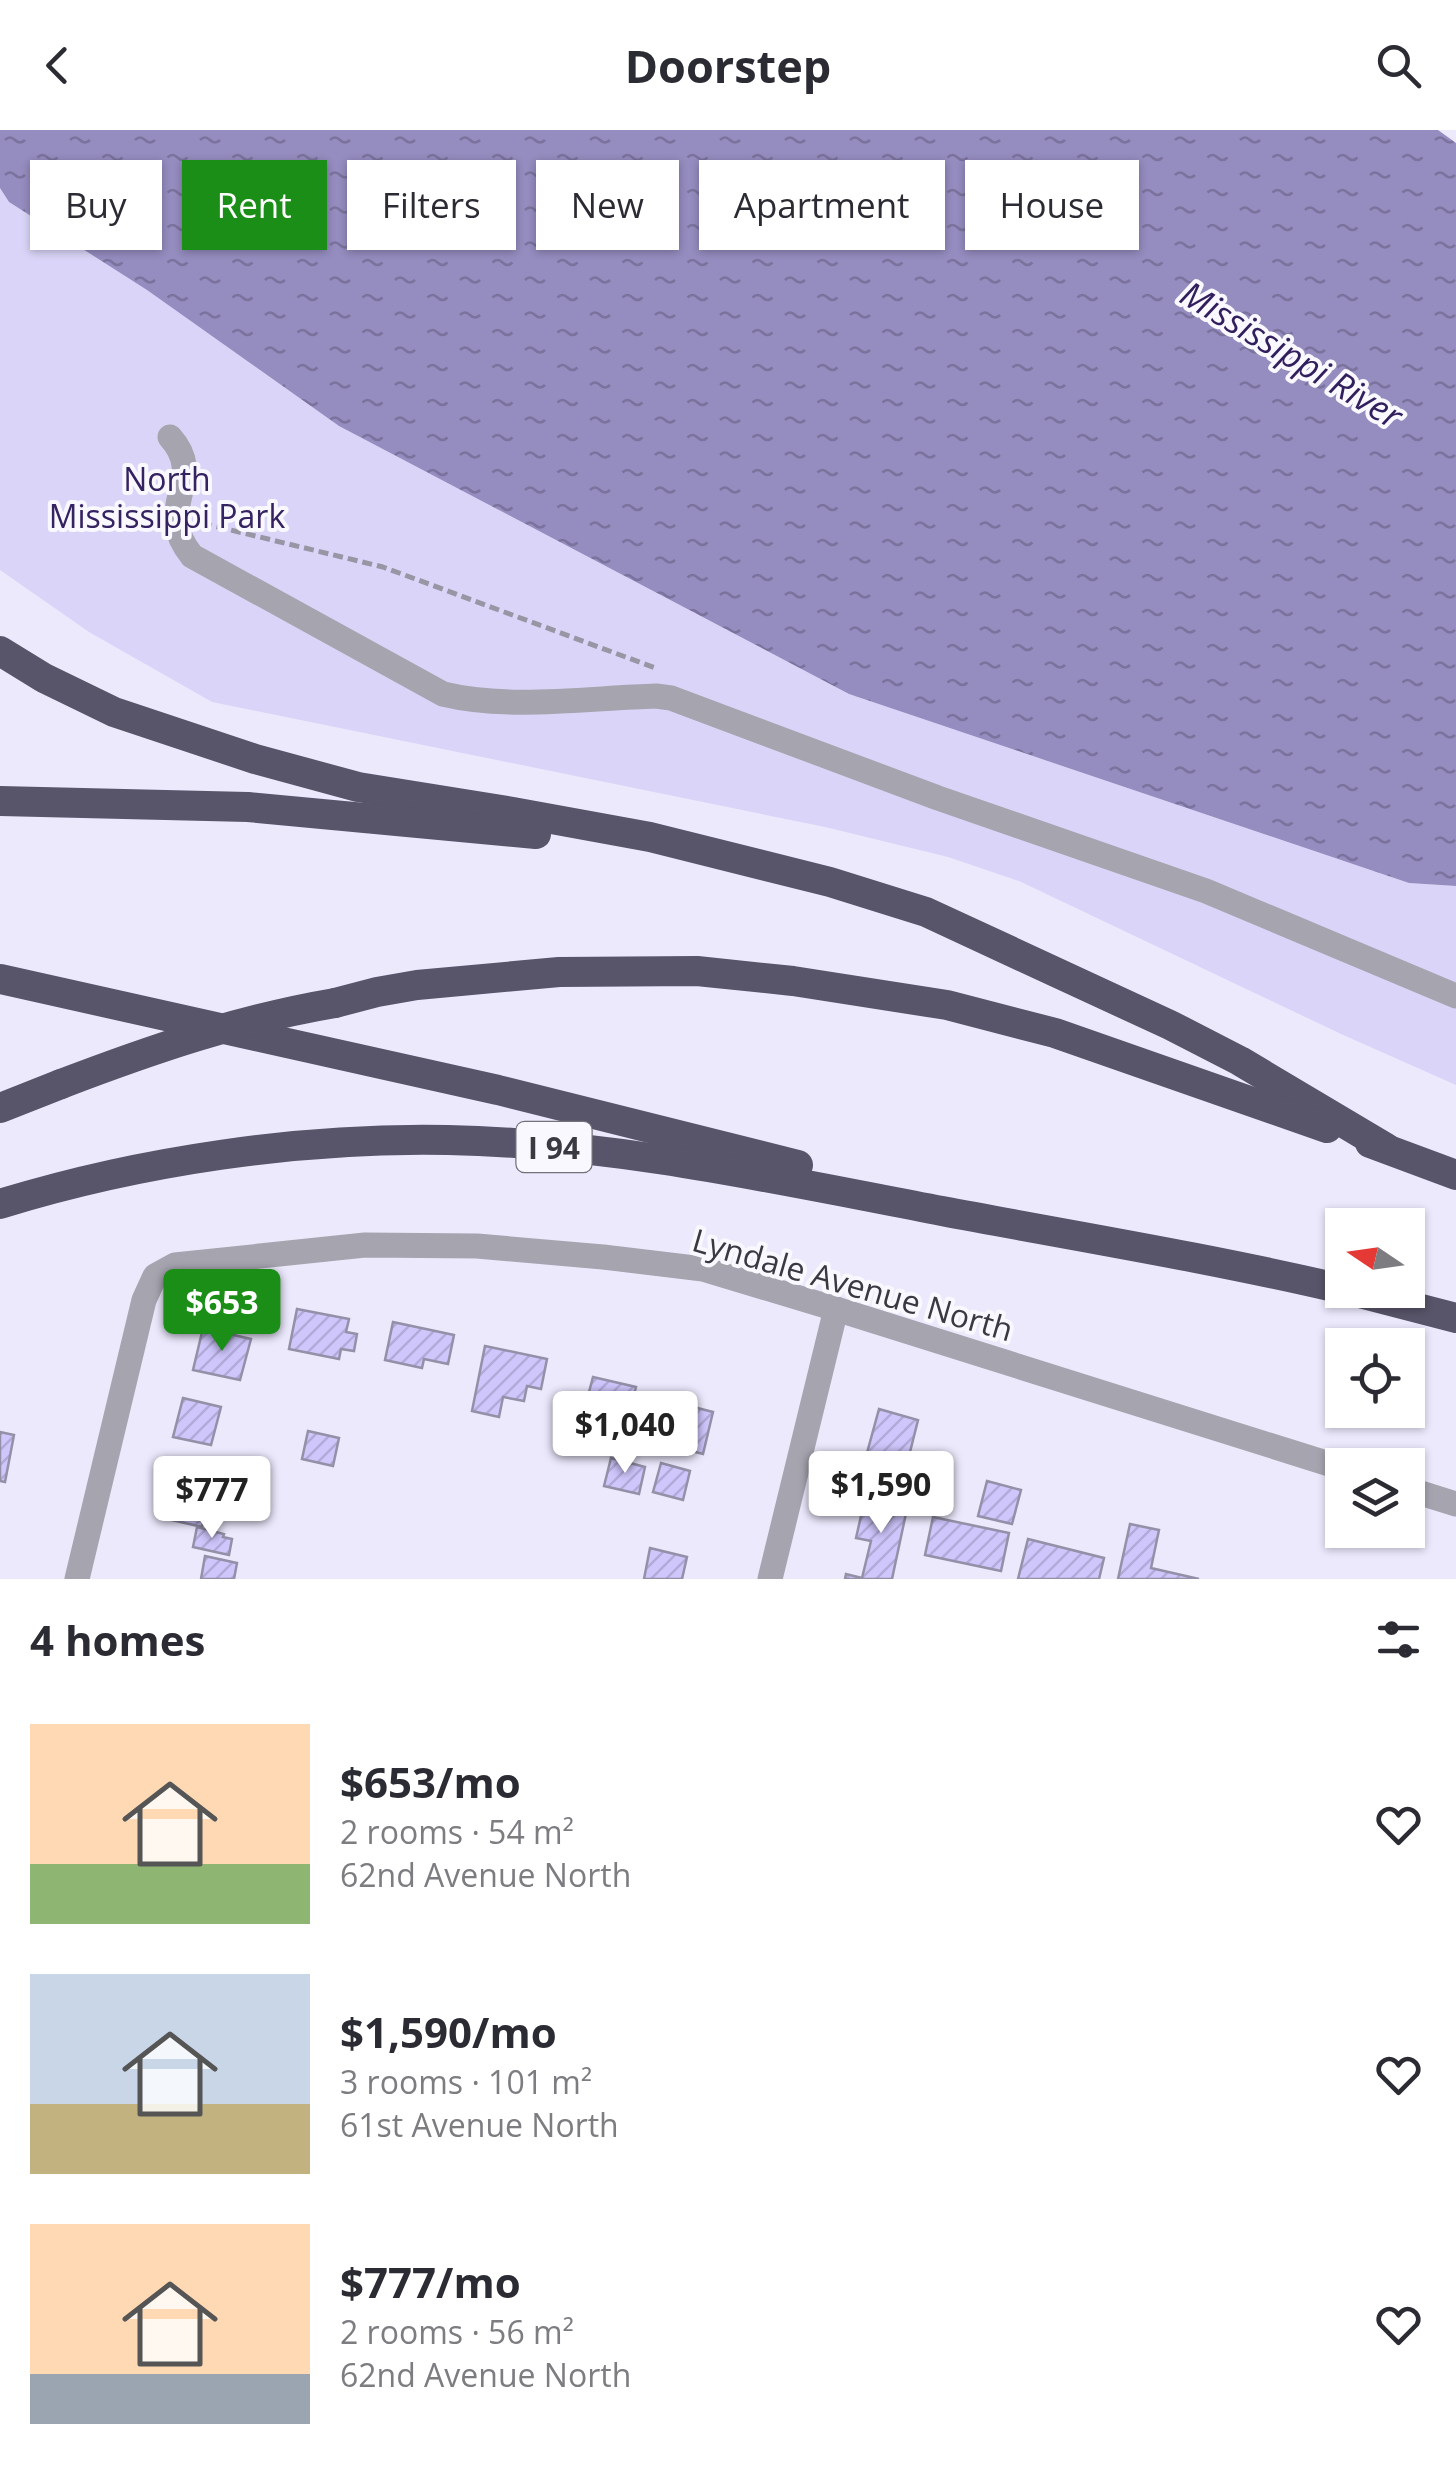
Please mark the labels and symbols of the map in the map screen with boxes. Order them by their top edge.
water label: Mississippi River [1172,269,1413,439]
park label: North Mississippi Park [49,457,285,537]
road number: I 94 [516,1122,592,1172]
north arrow [1325,1208,1425,1308]
street label: Lyndale Avenue North [688,1218,1018,1350]
pin: $653 [163,1269,281,1354]
pin: $1,040 [544,1391,706,1476]
pin: $1,590 [800,1451,962,1536]
pin: $777 [153,1456,271,1541]

